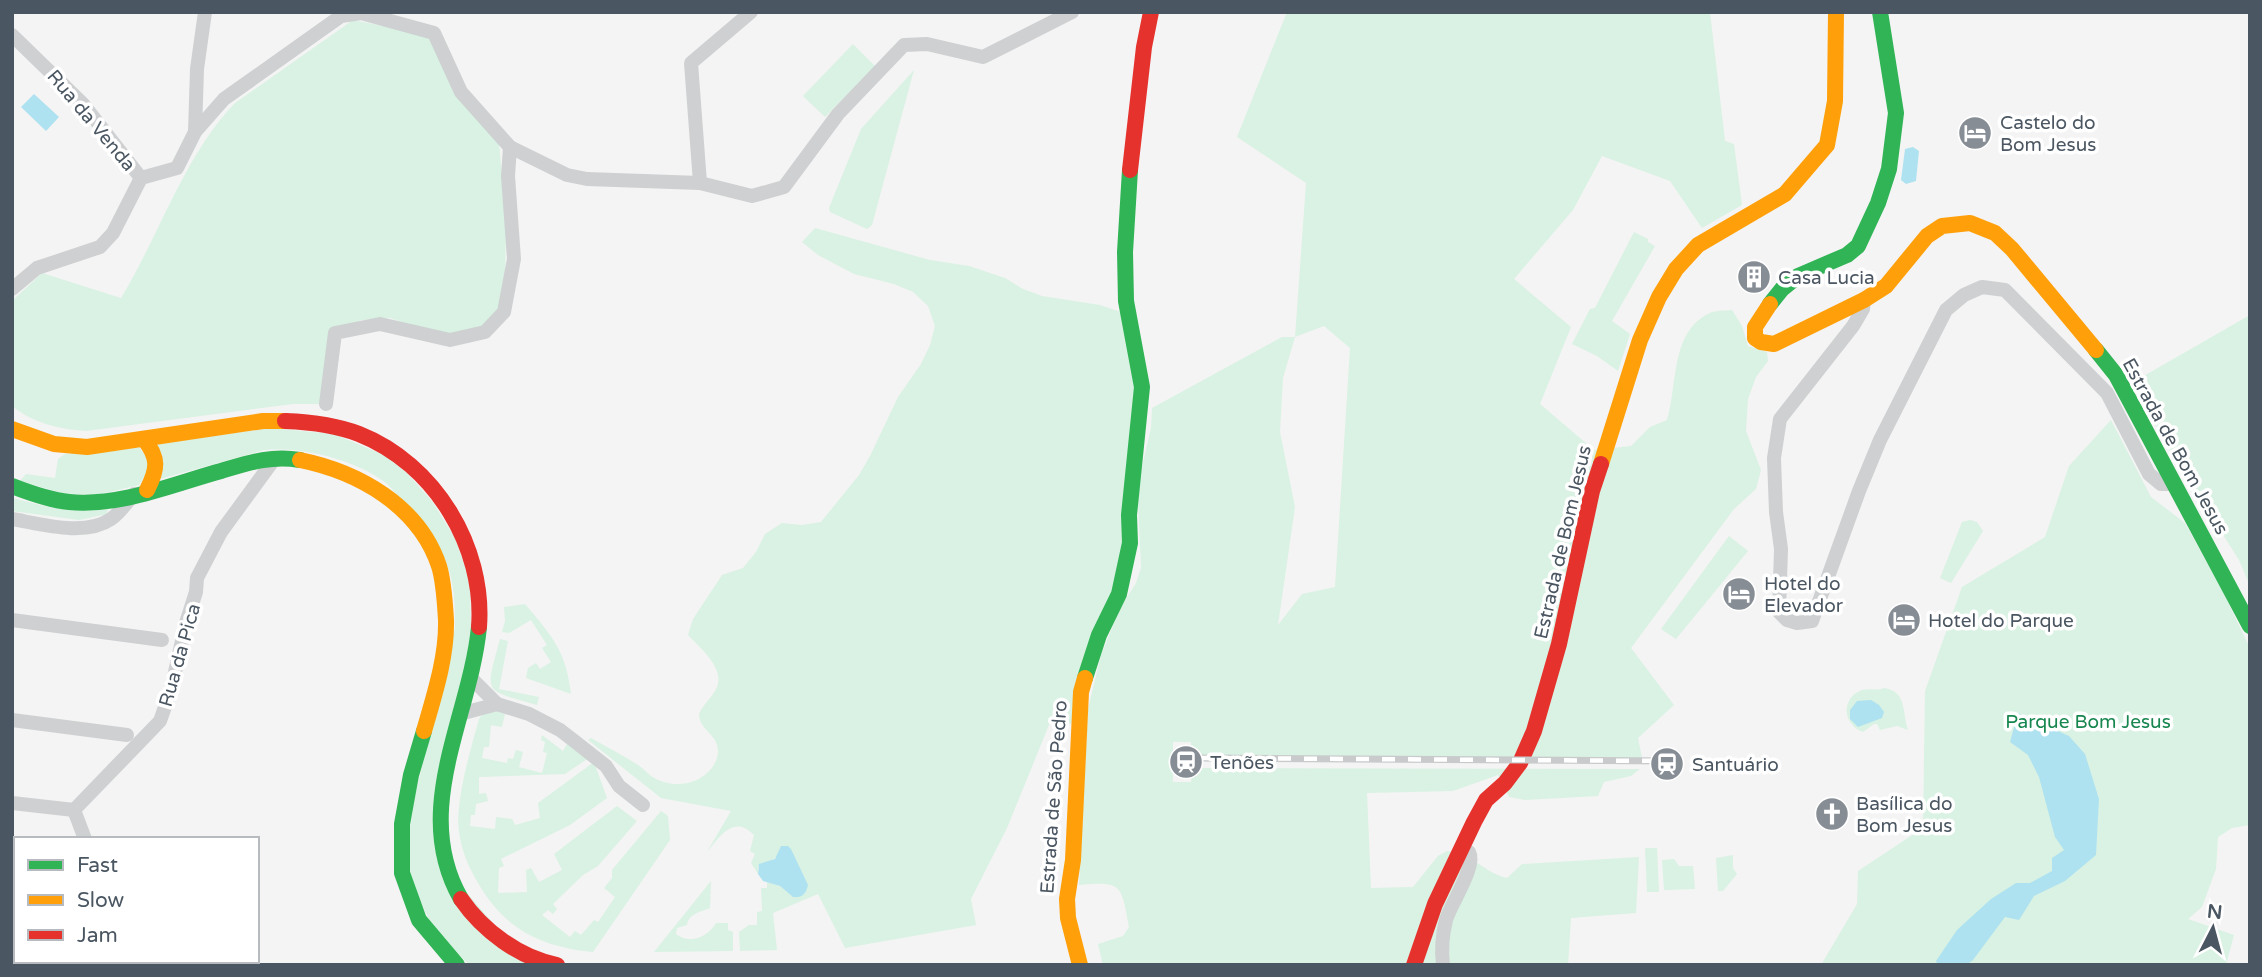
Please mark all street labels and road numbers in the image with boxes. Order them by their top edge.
street label: Rua da Venda [42,66,140,176]
street label: Estrada de Bom Jesus [2118,355,2233,538]
street label: Estrada de Bom Jesus [1530,443,1596,641]
street label: Rua da Pica [155,601,205,709]
street label: Estrada de São Pedro [1036,699,1072,895]

